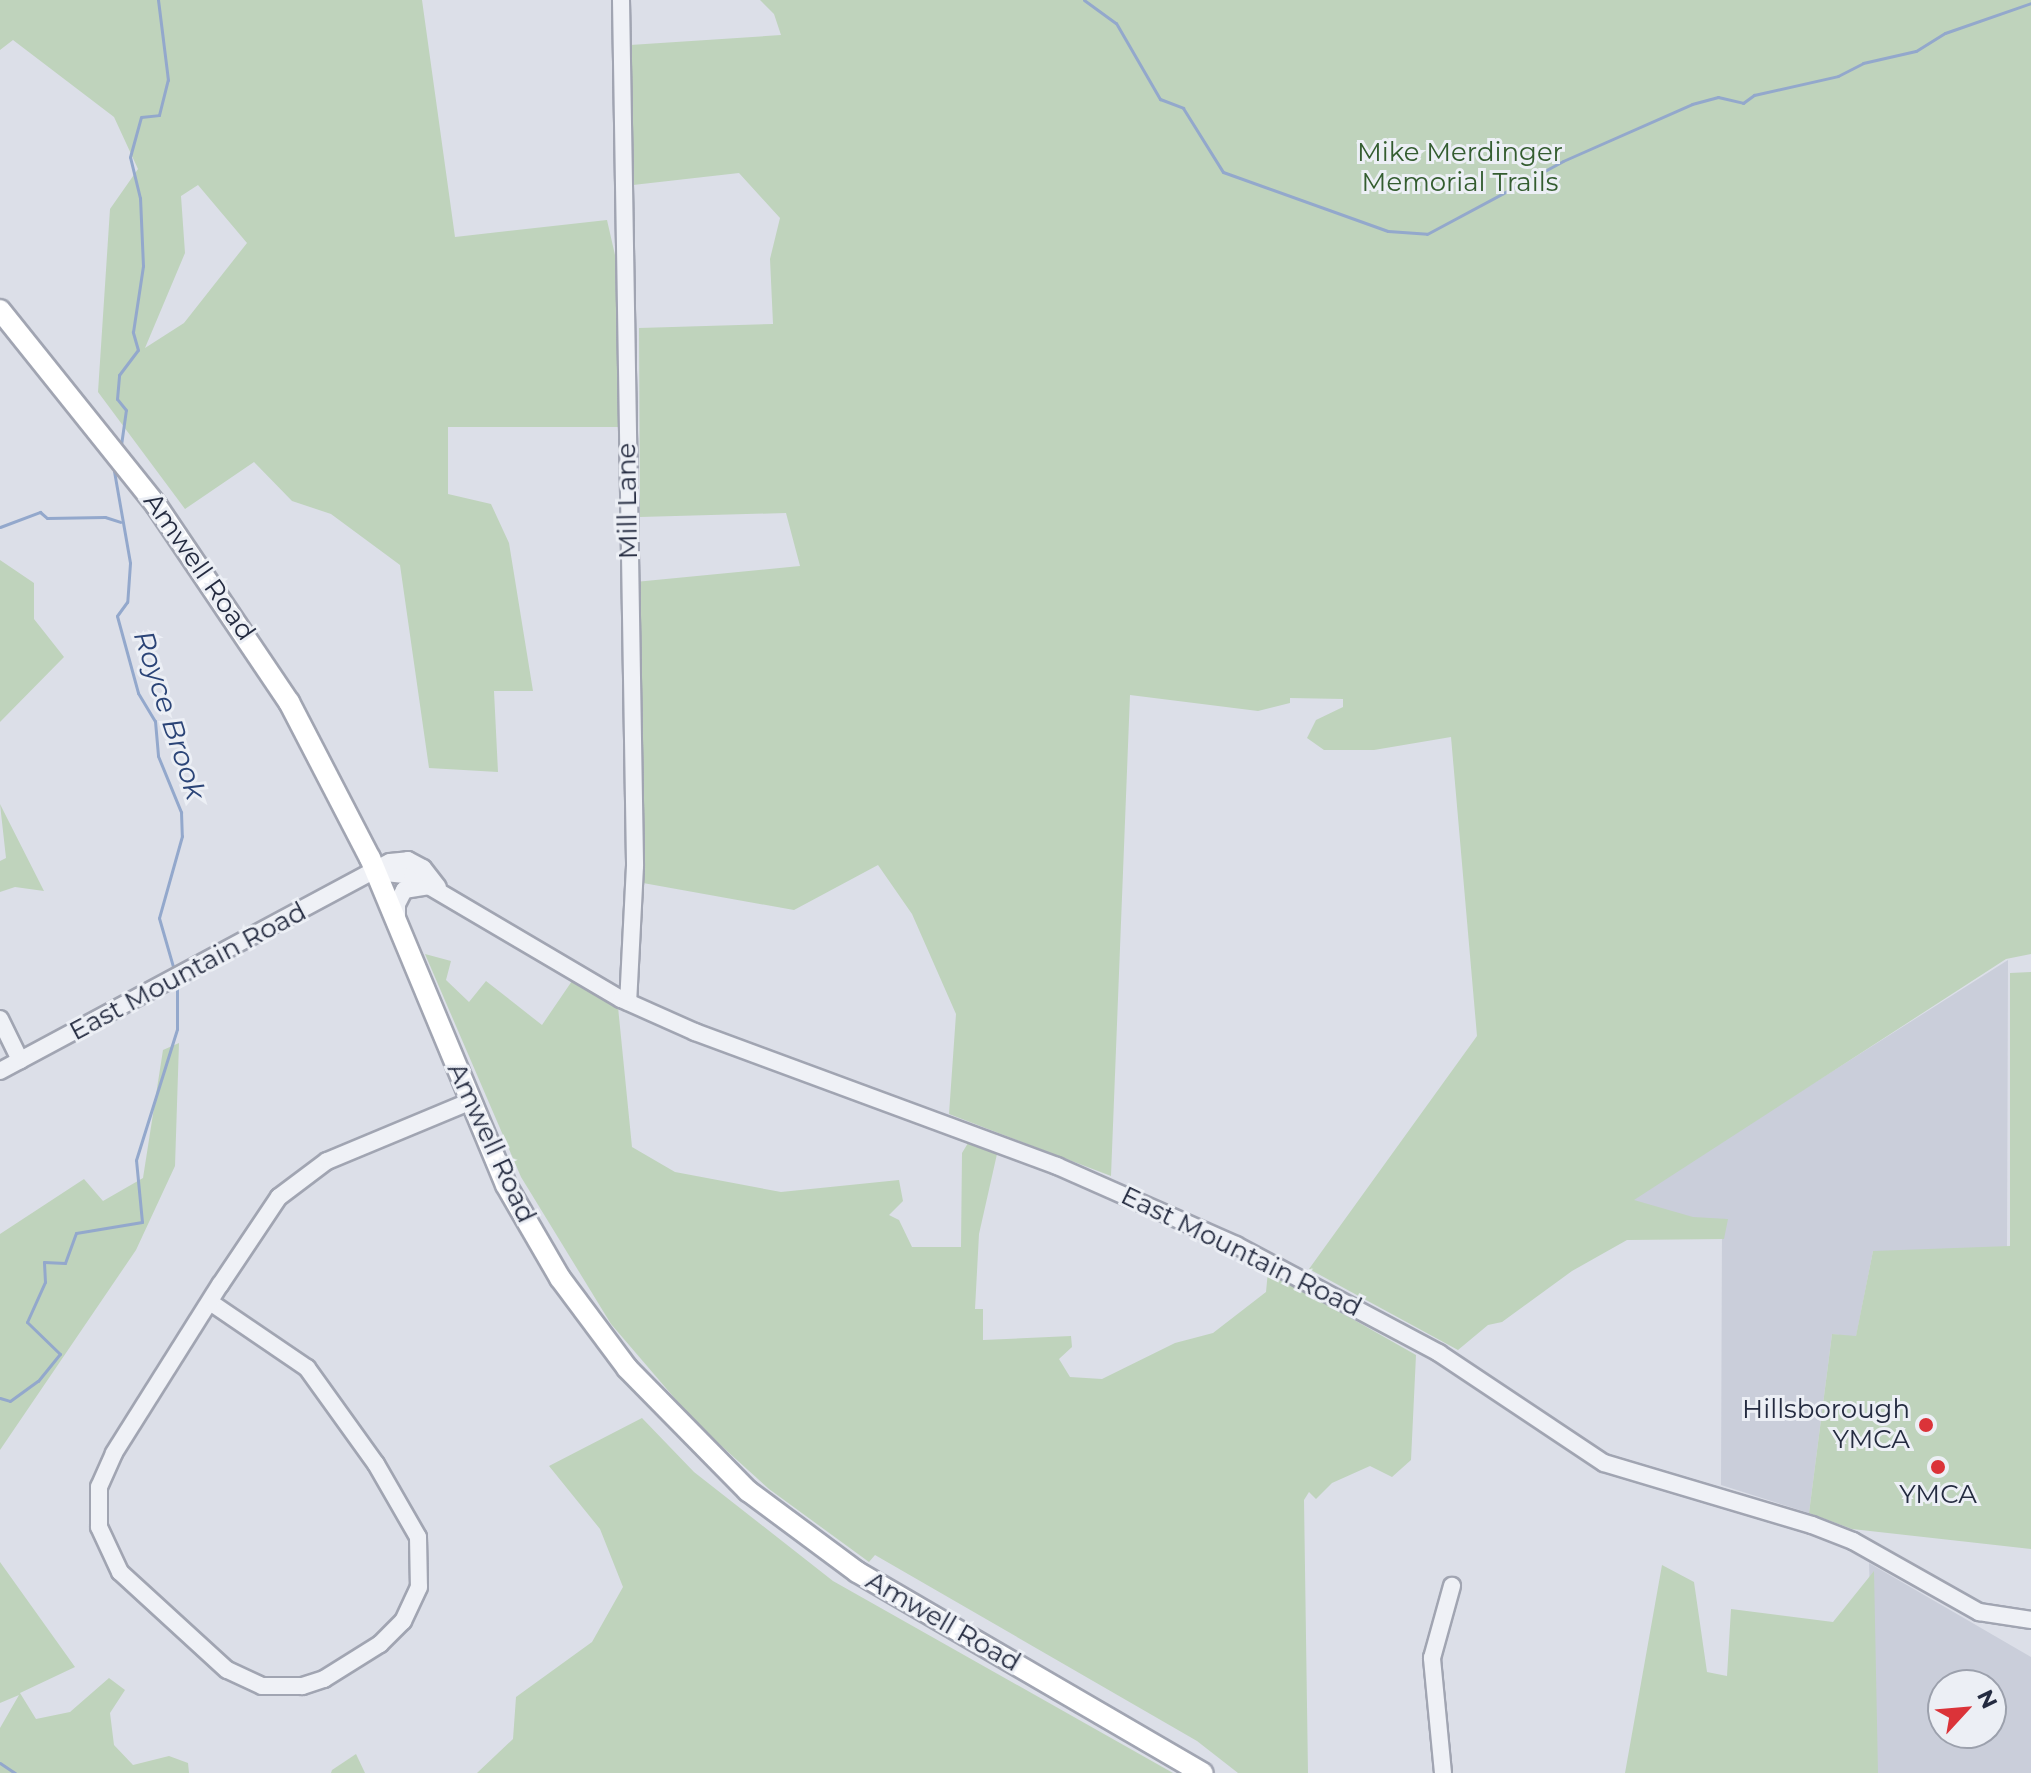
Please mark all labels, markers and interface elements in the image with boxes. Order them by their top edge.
park label: Mike Merdinger Memorial Trails [1357,137,1563,198]
street label: Mill Lane [611,442,645,560]
street label: Amwell Road [137,487,261,647]
water label: Royce Brook [127,626,213,804]
street label: East Mountain Road [64,896,312,1048]
street label: Amwell Road [440,1058,542,1228]
street label: East Mountain Road [1116,1180,1366,1324]
place label: Hillsborough YMCA [1742,1394,1910,1456]
marker: Hillsborough YMCA [1917,1416,1935,1434]
marker: YMCA [1929,1458,1947,1476]
place label: YMCA [1899,1479,1977,1511]
street label: Amwell Road [860,1565,1026,1679]
north arrow [1927,1669,2007,1749]
text: N [1971,1685,2003,1713]

